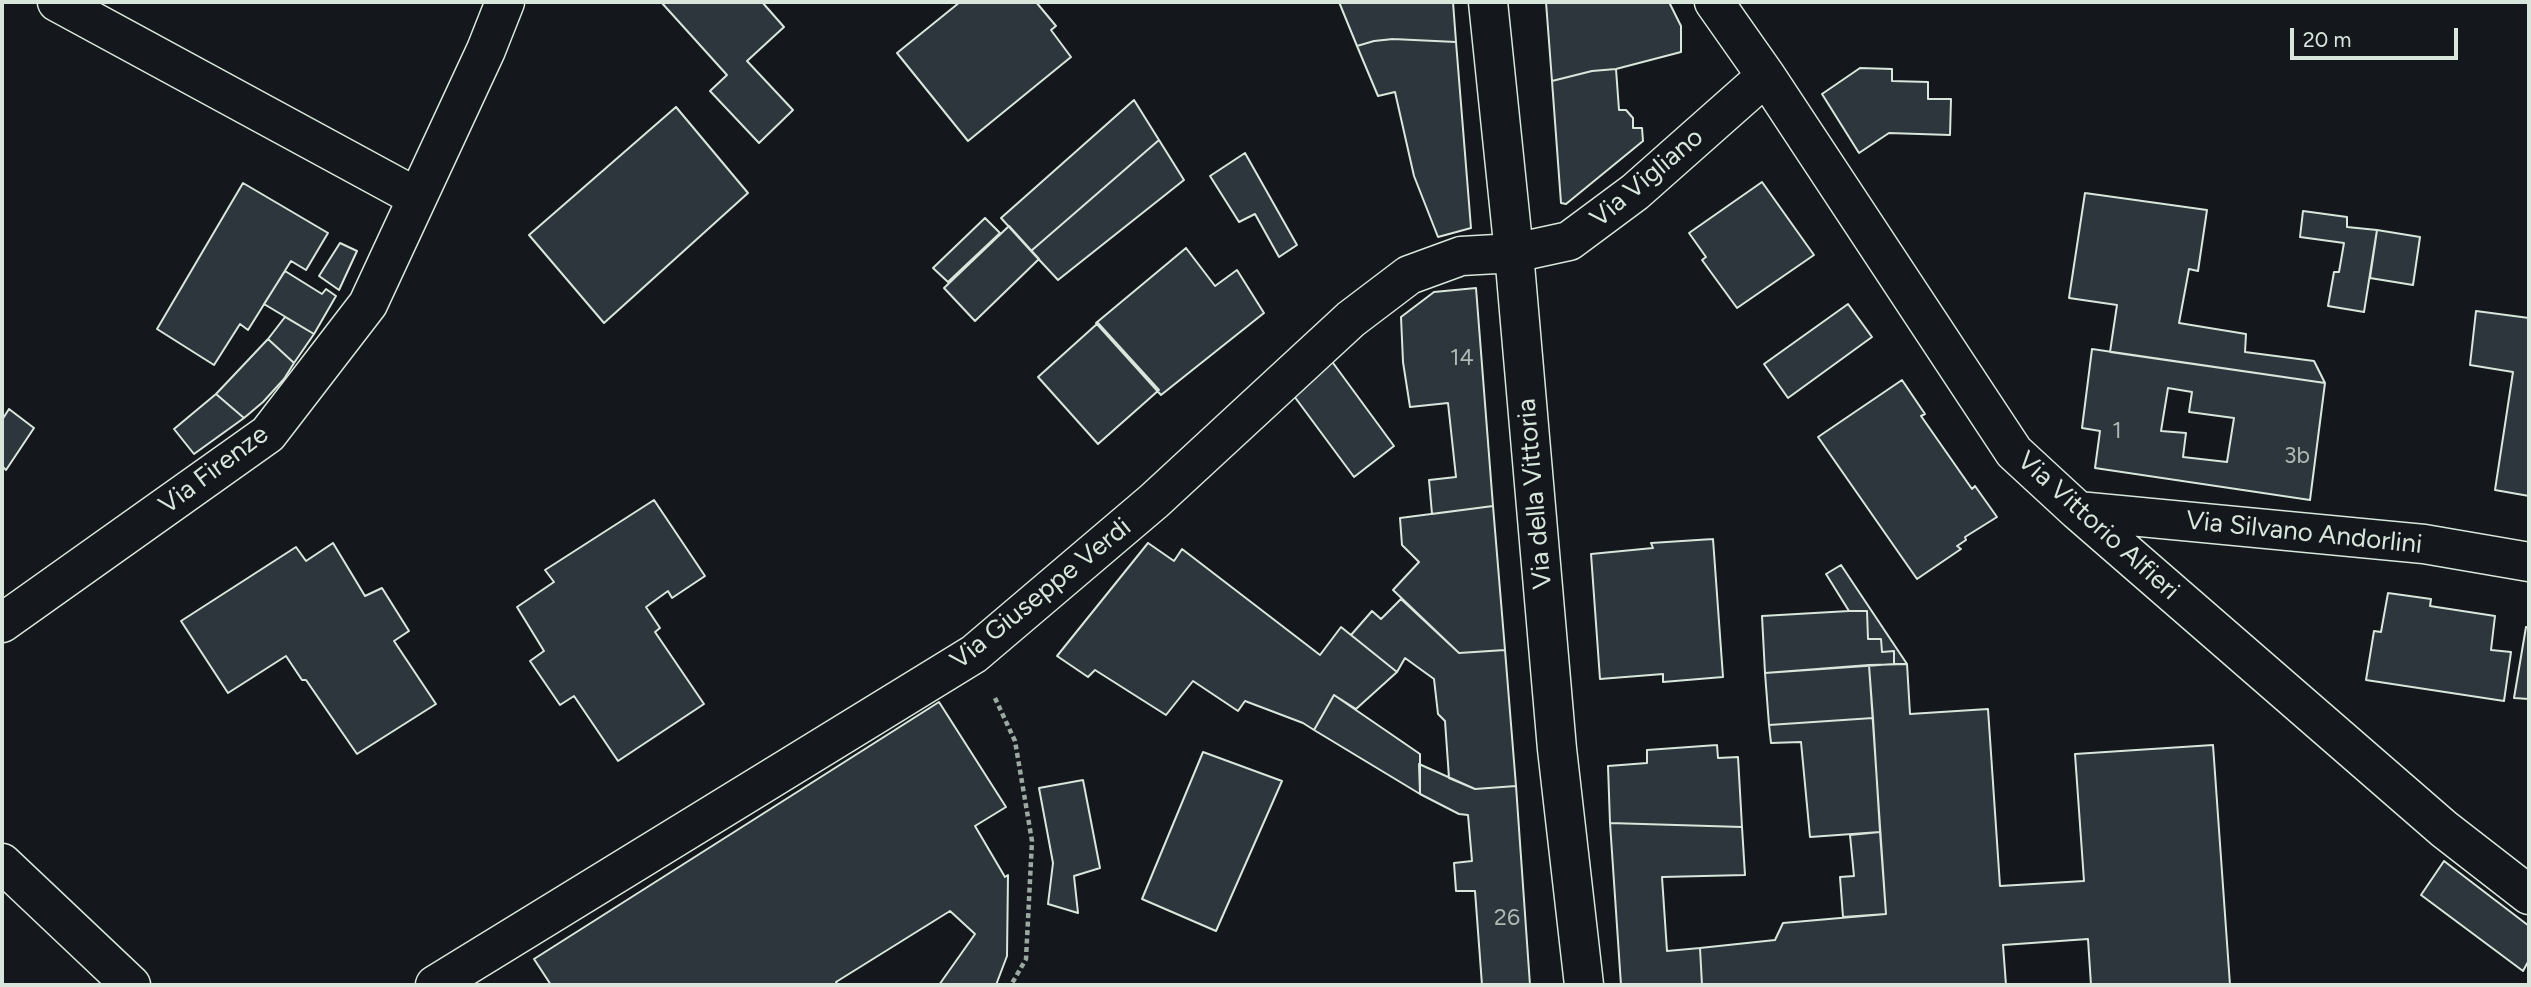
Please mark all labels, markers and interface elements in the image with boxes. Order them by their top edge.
scale bar [2293,14,2461,58]
text: 20 m [2303,27,2351,52]
street label: Via Vigliano [1584,122,1710,234]
house number: 14 [1450,344,1474,372]
street label: Via della Vittoria [1511,397,1559,591]
house number: 1 [2112,417,2122,445]
street label: Via Firenze [153,419,275,521]
house number: 3b [2284,442,2310,470]
street label: Via Vittorio Alfieri [2011,445,2185,607]
street label: Via Silvano Andorlini [2184,505,2424,561]
street label: Via Giuseppe Verdi [945,512,1137,676]
house number: 26 [1494,904,1520,932]

